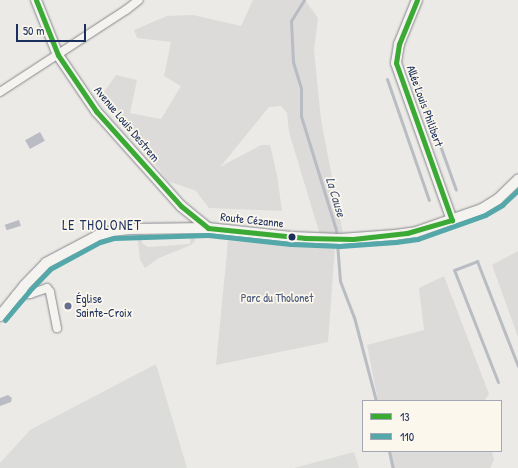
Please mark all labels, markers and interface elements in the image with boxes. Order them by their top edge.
scale bar [18,16,88,42]
text: 50 m [23,22,44,39]
street label: Allée Louis Philibert [404,63,446,149]
street label: Avenue Louis Destrem [91,83,163,165]
water label: La Cause [323,175,349,219]
street label: Route Cézanne [220,210,284,230]
district label: LE THOLONET [62,217,142,233]
unlabelled marker [287,232,297,242]
park label: Parc du Tholonet [241,291,313,305]
place label: Église Sainte-Croix [76,292,132,320]
marker: Église Sainte-Croix [63,301,73,311]
legend [362,400,502,452]
text: 13 [400,408,410,425]
text: 110 [400,428,414,445]

